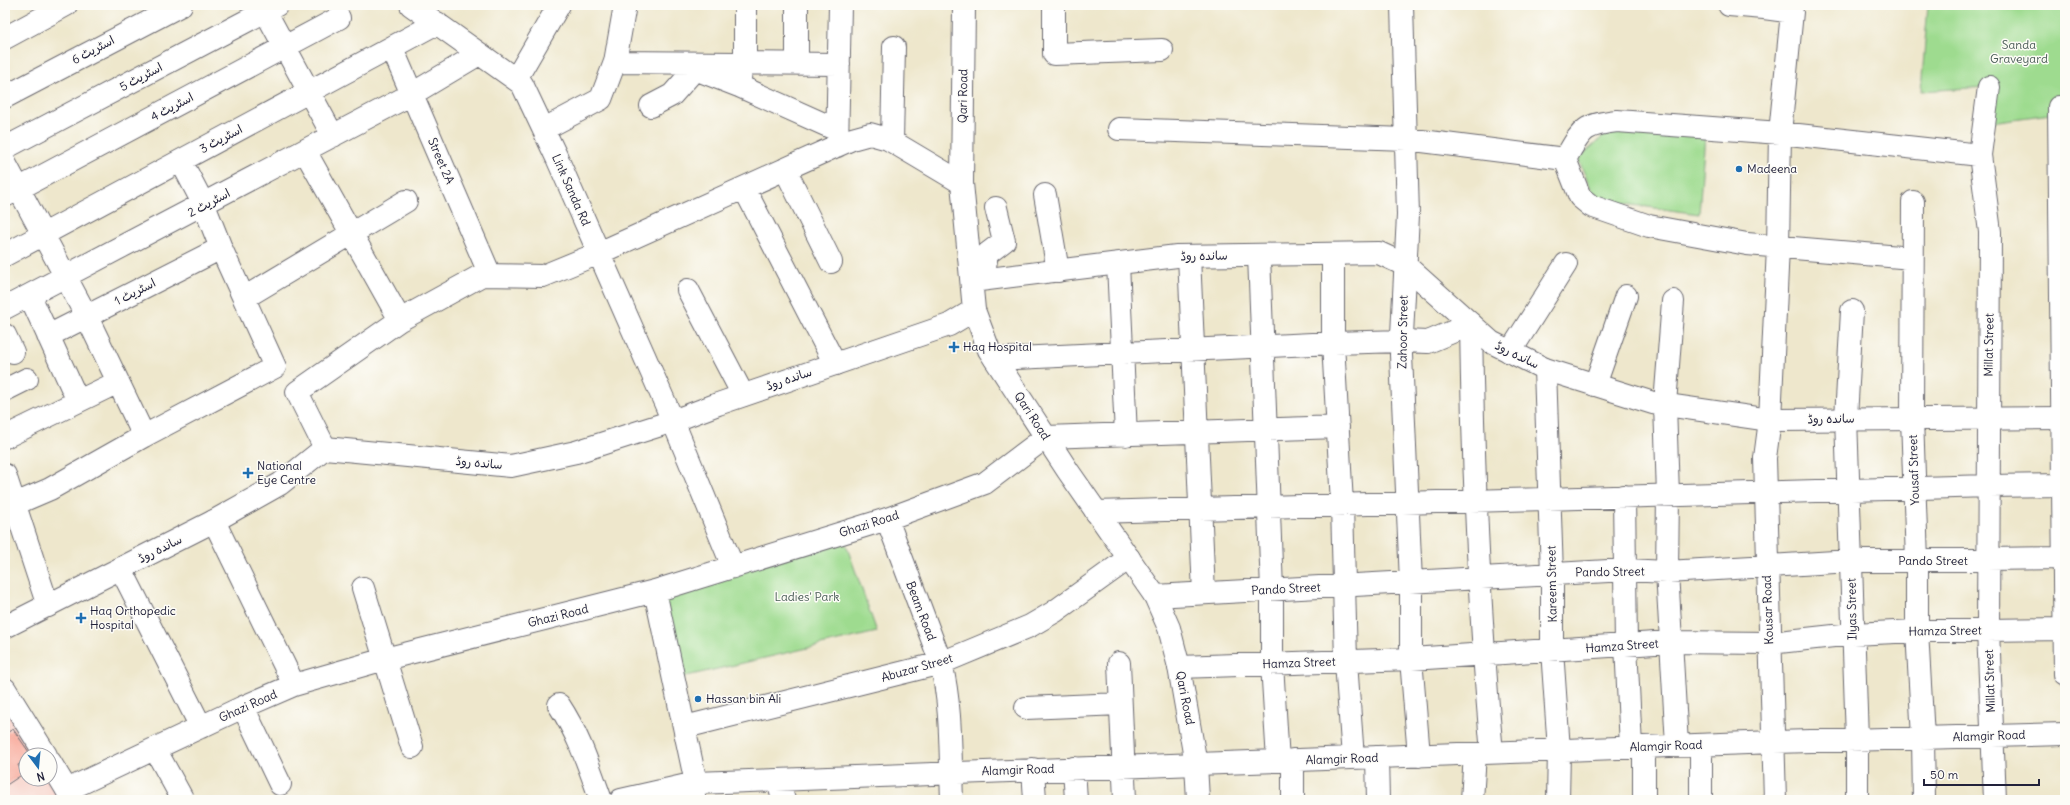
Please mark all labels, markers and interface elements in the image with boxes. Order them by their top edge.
street label: اسٹریٹ 6 [69,32,117,67]
park label: Sanda Graveyard [1990,37,2048,66]
street label: اسٹریٹ 5 [117,59,165,94]
street label: Qari Road [955,69,970,123]
street label: اسٹریٹ 4 [148,89,196,124]
street label: اسٹریٹ 3 [197,121,245,156]
street label: Street 2A [425,135,458,187]
street label: Link Sanda Rd [549,152,594,228]
place label: Madeena [1747,161,1797,176]
marker: Madeena [1734,164,1744,174]
street label: اسٹریٹ 2 [185,185,233,220]
street label: ساندہ روڈ [1180,248,1228,264]
street label: اسٹریٹ 1 [112,275,158,308]
street label: Zahoor Street [1394,295,1411,369]
street label: Millat Street [1980,313,1997,377]
street label: ساندہ روڈ [1492,337,1542,373]
place label: Haq Hospital [963,339,1032,354]
marker: Haq Hospital [948,341,960,353]
street label: ساندہ روڈ [764,364,814,394]
street label: Qari Road [1011,389,1054,443]
street label: ساندہ روڈ [1807,411,1855,427]
street label: Yousaf Street [1905,434,1922,506]
street label: ساندہ روڈ [455,453,503,473]
place label: National Eye Centre [257,458,316,487]
marker: National Eye Centre [242,467,254,479]
street label: Ghazi Road [837,507,901,540]
street label: ساندہ روڈ [135,531,185,567]
street label: Kareem Street [1543,545,1560,623]
street label: Pando Street [1898,553,1968,568]
street label: Pando Street [1575,563,1645,580]
street label: Kousar Road [1759,575,1776,645]
street label: Ilyas Street [1843,578,1860,640]
street label: Beam Road [903,579,940,643]
street label: Pando Street [1251,579,1321,598]
park label: Ladies' Park [775,589,839,604]
street label: Ghazi Road [526,601,590,630]
place label: Haq Orthopedic Hospital [90,603,176,632]
marker: Haq Orthopedic Hospital [75,612,87,624]
street label: Hamza Street [1908,622,1982,639]
street label: Hamza Street [1585,635,1659,656]
street label: Millat Street [1981,649,1998,713]
street label: Abuzar Street [879,650,954,685]
street label: Hamza Street [1262,654,1336,671]
street label: Qari Road [1173,670,1198,726]
street label: Ghazi Road [216,686,279,725]
place label: Hassan bin Ali [706,691,781,706]
marker: Hassan bin Ali [693,694,703,704]
street label: Alamgir Road [1952,727,2026,744]
street label: Alamgir Road [1629,737,1703,754]
north arrow [18,747,58,787]
street label: Alamgir Road [1305,750,1379,767]
street label: Alamgir Road [981,761,1055,778]
scale bar [1924,761,2039,787]
text: 50 m [1930,767,1959,782]
text: N [35,769,46,784]

